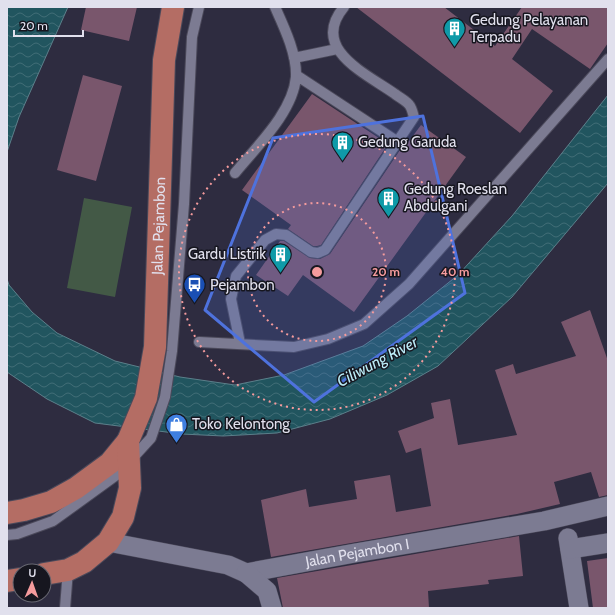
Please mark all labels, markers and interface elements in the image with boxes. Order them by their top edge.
place label: Gedung Pelayanan Terpadu [470,11,588,46]
scale bar [14,12,83,38]
building icon: Gedung Pelayanan Terpadu [442,16,468,49]
text: 20 m [20,18,48,33]
building icon: Gedung Garuda [330,129,356,162]
place label: Gedung Garuda [358,133,457,151]
street label: Jalan Pejambon [148,177,169,276]
place label: Gedung Roeslan Abdulgani [404,180,507,215]
building icon: Gedung Roeslan Abdulgani [375,185,401,218]
building icon: Gardu Listrik [268,241,294,274]
place label: Gardu Listrik [188,245,266,263]
text: 20 m [372,264,400,279]
text: 40 m [440,264,470,279]
centre of rings [310,265,324,279]
bus stop icon: Pejambon [182,272,208,305]
place label: Pejambon [210,276,275,294]
water label: Ciliwung River [334,332,422,391]
shop icon: Toko Kelontong [164,411,190,444]
place label: Toko Kelontong [192,415,290,433]
street label: Jalan Pejambon I [303,535,411,571]
north arrow [12,563,52,603]
text: U [28,566,37,580]

